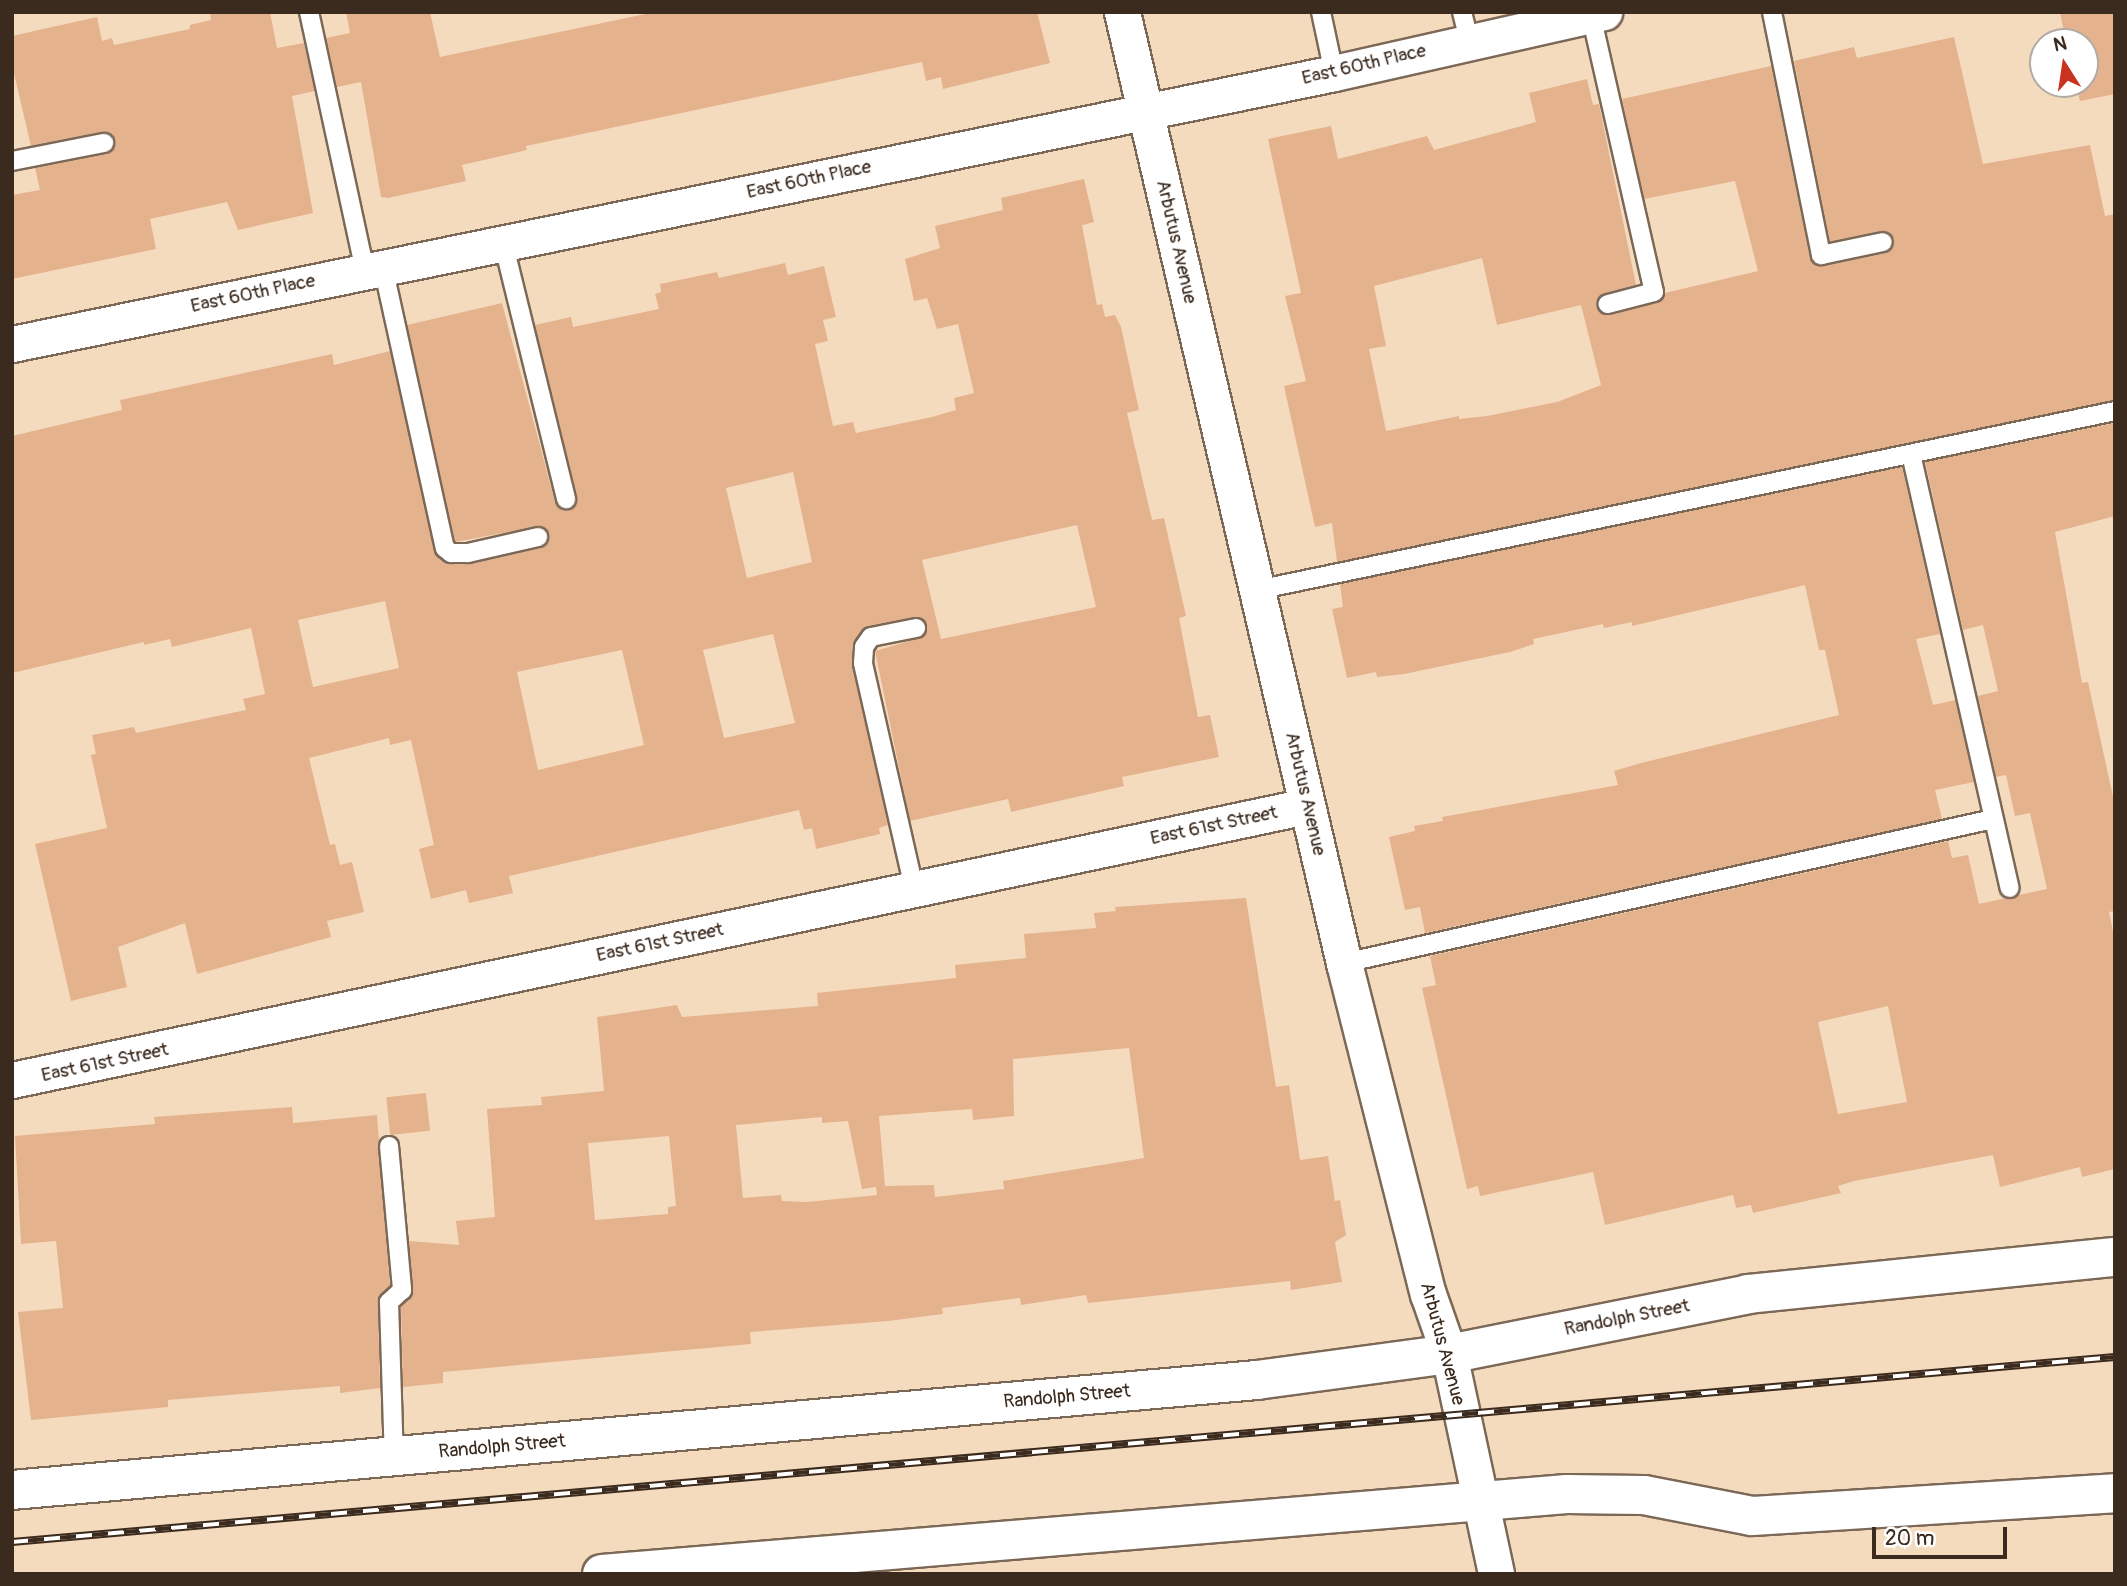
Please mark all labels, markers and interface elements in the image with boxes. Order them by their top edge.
north arrow [2029,28,2099,98]
text: N [2051,31,2069,57]
street label: East 60th Place [1300,40,1428,90]
street label: East 60th Place [745,156,873,204]
street label: Arbutus Avenue [1151,178,1201,306]
street label: East 60th Place [189,270,317,318]
street label: Arbutus Avenue [1280,730,1330,858]
street label: East 61st Street [1148,801,1280,851]
street label: East 61st Street [594,918,726,968]
street label: East 61st Street [39,1038,171,1088]
street label: Arbutus Avenue [1415,1280,1469,1408]
street label: Randolph Street [1562,1295,1692,1341]
street label: Randolph Street [1003,1380,1131,1414]
street label: Randolph Street [438,1430,566,1464]
scale bar [1875,1512,2010,1556]
text: 20 m [1885,1525,1934,1552]

